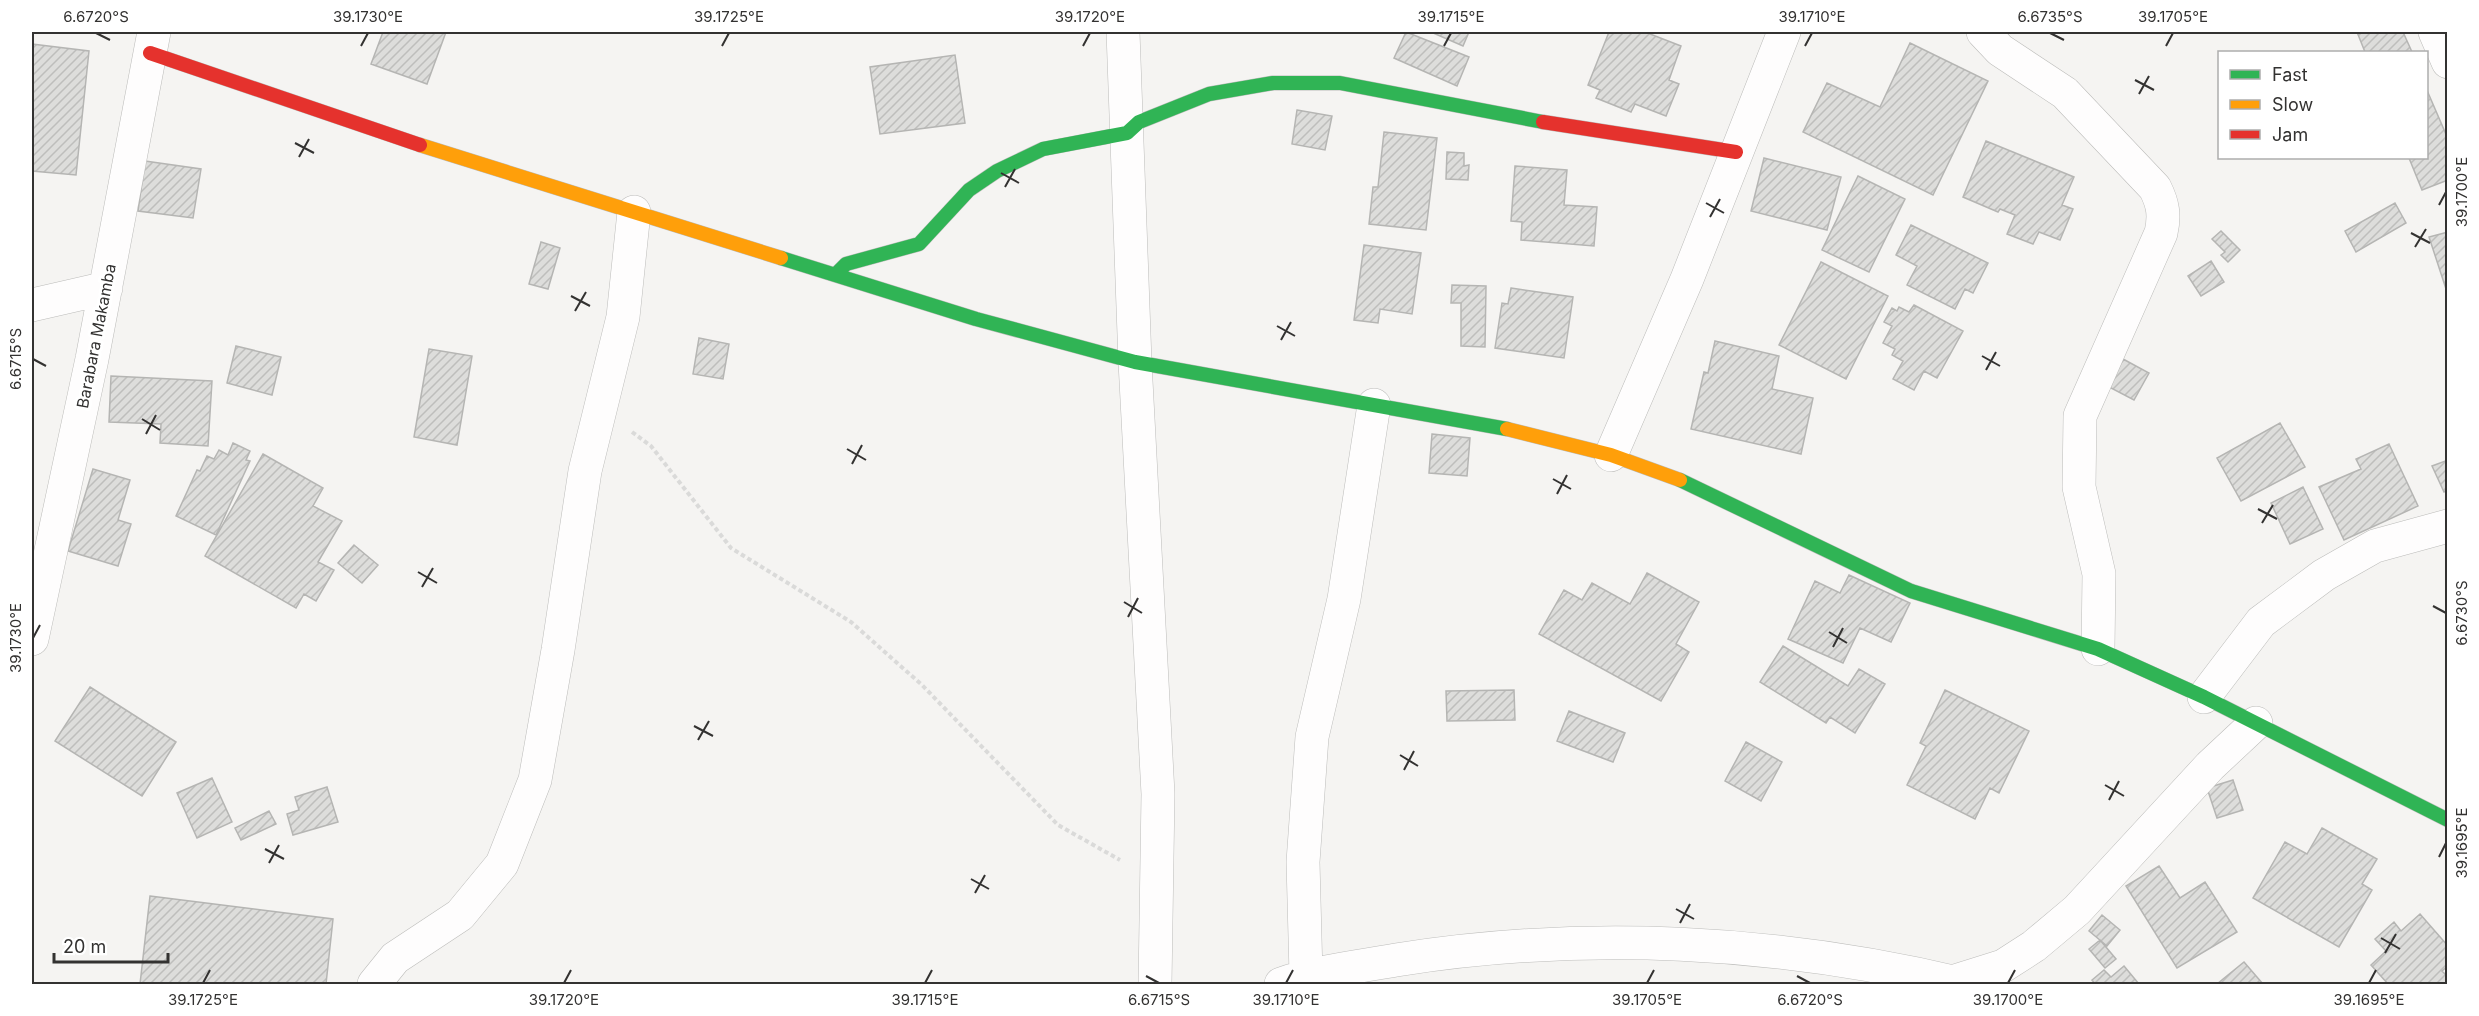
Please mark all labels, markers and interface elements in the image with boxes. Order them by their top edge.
text: 6.6720°S [63,7,129,26]
text: 39.1730°E [333,7,403,26]
text: 39.1725°E [694,7,764,26]
text: 39.1720°E [1055,7,1125,26]
text: 39.1715°E [1418,7,1484,26]
text: 39.1710°E [1778,7,1846,26]
text: 6.6735°S [2017,7,2083,26]
text: 39.1705°E [2138,7,2208,26]
legend [2218,51,2428,159]
text: Fast [2272,64,2308,85]
text: Slow [2272,94,2313,115]
text: Jam [2272,124,2308,145]
text: 39.1700°E [2452,157,2471,227]
street label: Barabara Makamba [72,262,120,410]
text: 6.6715°S [6,328,25,390]
text: 6.6730°S [2452,580,2471,646]
text: 39.1730°E [6,603,25,673]
text: 39.1695°E [2452,808,2471,878]
scale bar [54,926,168,964]
text: 20 m [63,936,106,957]
text: 39.1725°E [168,990,238,1009]
text: 39.1720°E [529,990,599,1009]
text: 39.1715°E [892,990,958,1009]
text: 6.6715°S [1128,990,1190,1009]
text: 39.1710°E [1252,990,1320,1009]
text: 39.1705°E [1612,990,1682,1009]
text: 6.6720°S [1777,990,1843,1009]
text: 39.1700°E [1973,990,2043,1009]
text: 39.1695°E [2334,990,2404,1009]

